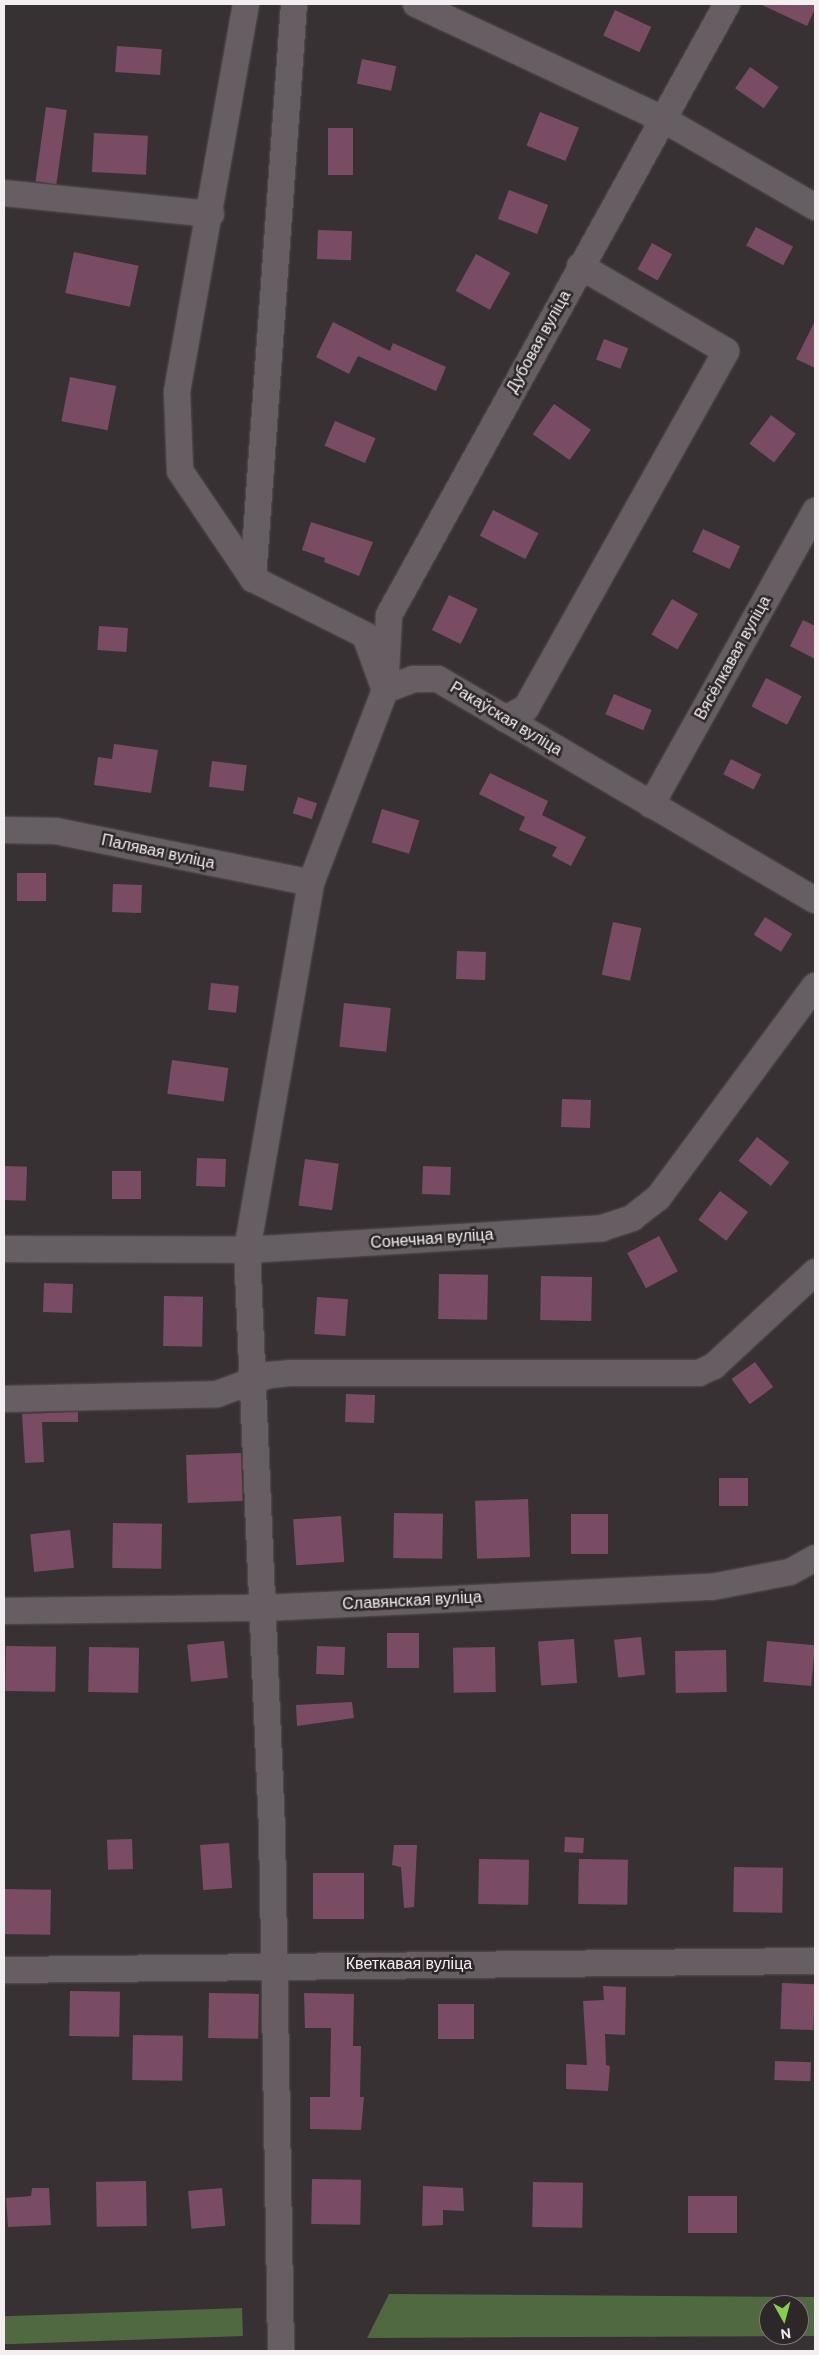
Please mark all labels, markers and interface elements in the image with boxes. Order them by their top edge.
street label: Дубовая вуліца [503,287,575,397]
street label: Вясёлкавая вуліца [691,593,775,723]
street label: Ракаўская вуліца [447,678,565,760]
street label: Палявая вуліца [100,831,216,873]
street label: Сонечная вуліца [370,1225,494,1253]
street label: Славянская вуліца [342,1588,482,1614]
street label: Кветкавая вуліца [346,1954,472,1974]
north arrow [759,2295,809,2345]
text: N [780,2324,792,2343]

